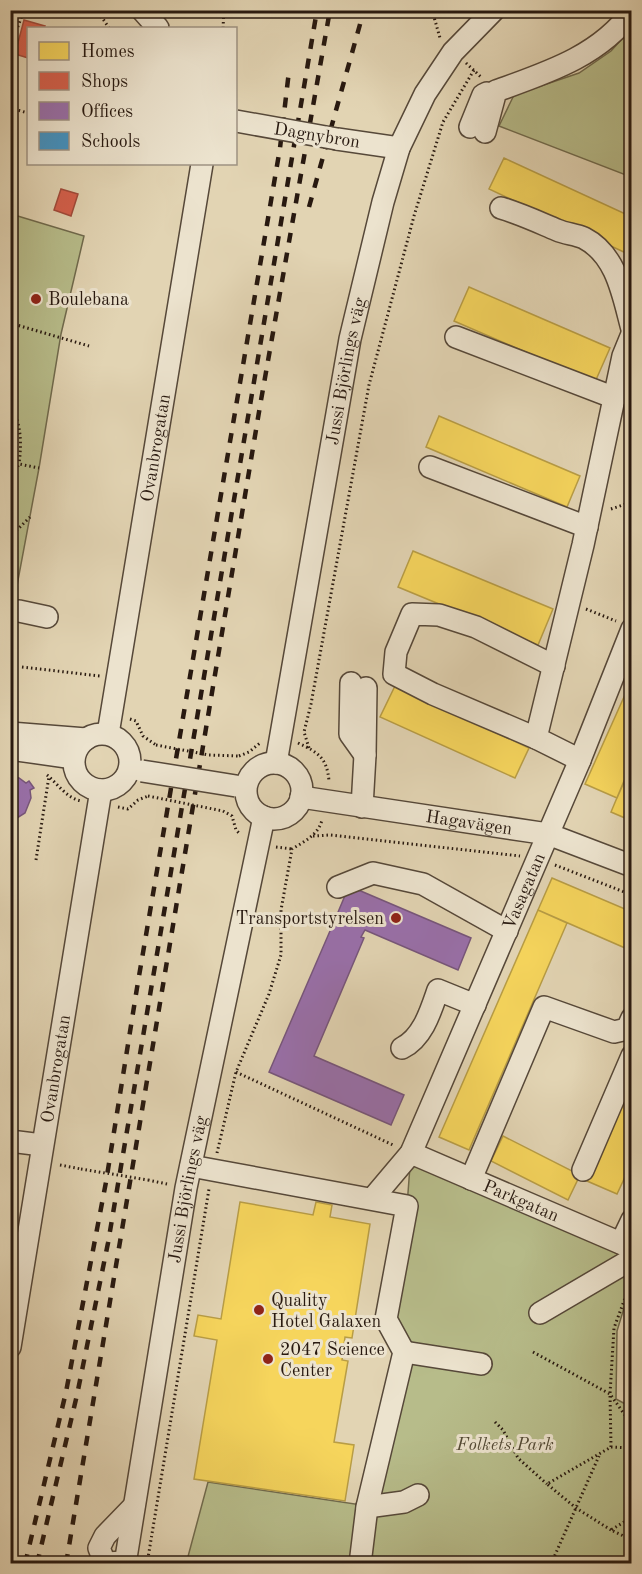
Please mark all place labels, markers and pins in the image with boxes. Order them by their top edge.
place label: Boulebana [48,291,129,309]
marker: Boulebana [29,292,43,306]
place label: Transportstyrelsen [235,910,384,928]
marker: Transportstyrelsen [389,911,403,925]
place label: Quality Hotel Galaxen [271,1292,381,1331]
marker: Quality Hotel Galaxen [252,1303,266,1317]
place label: 2047 Science Center [280,1341,385,1380]
marker: 2047 Science Center [261,1352,275,1366]

